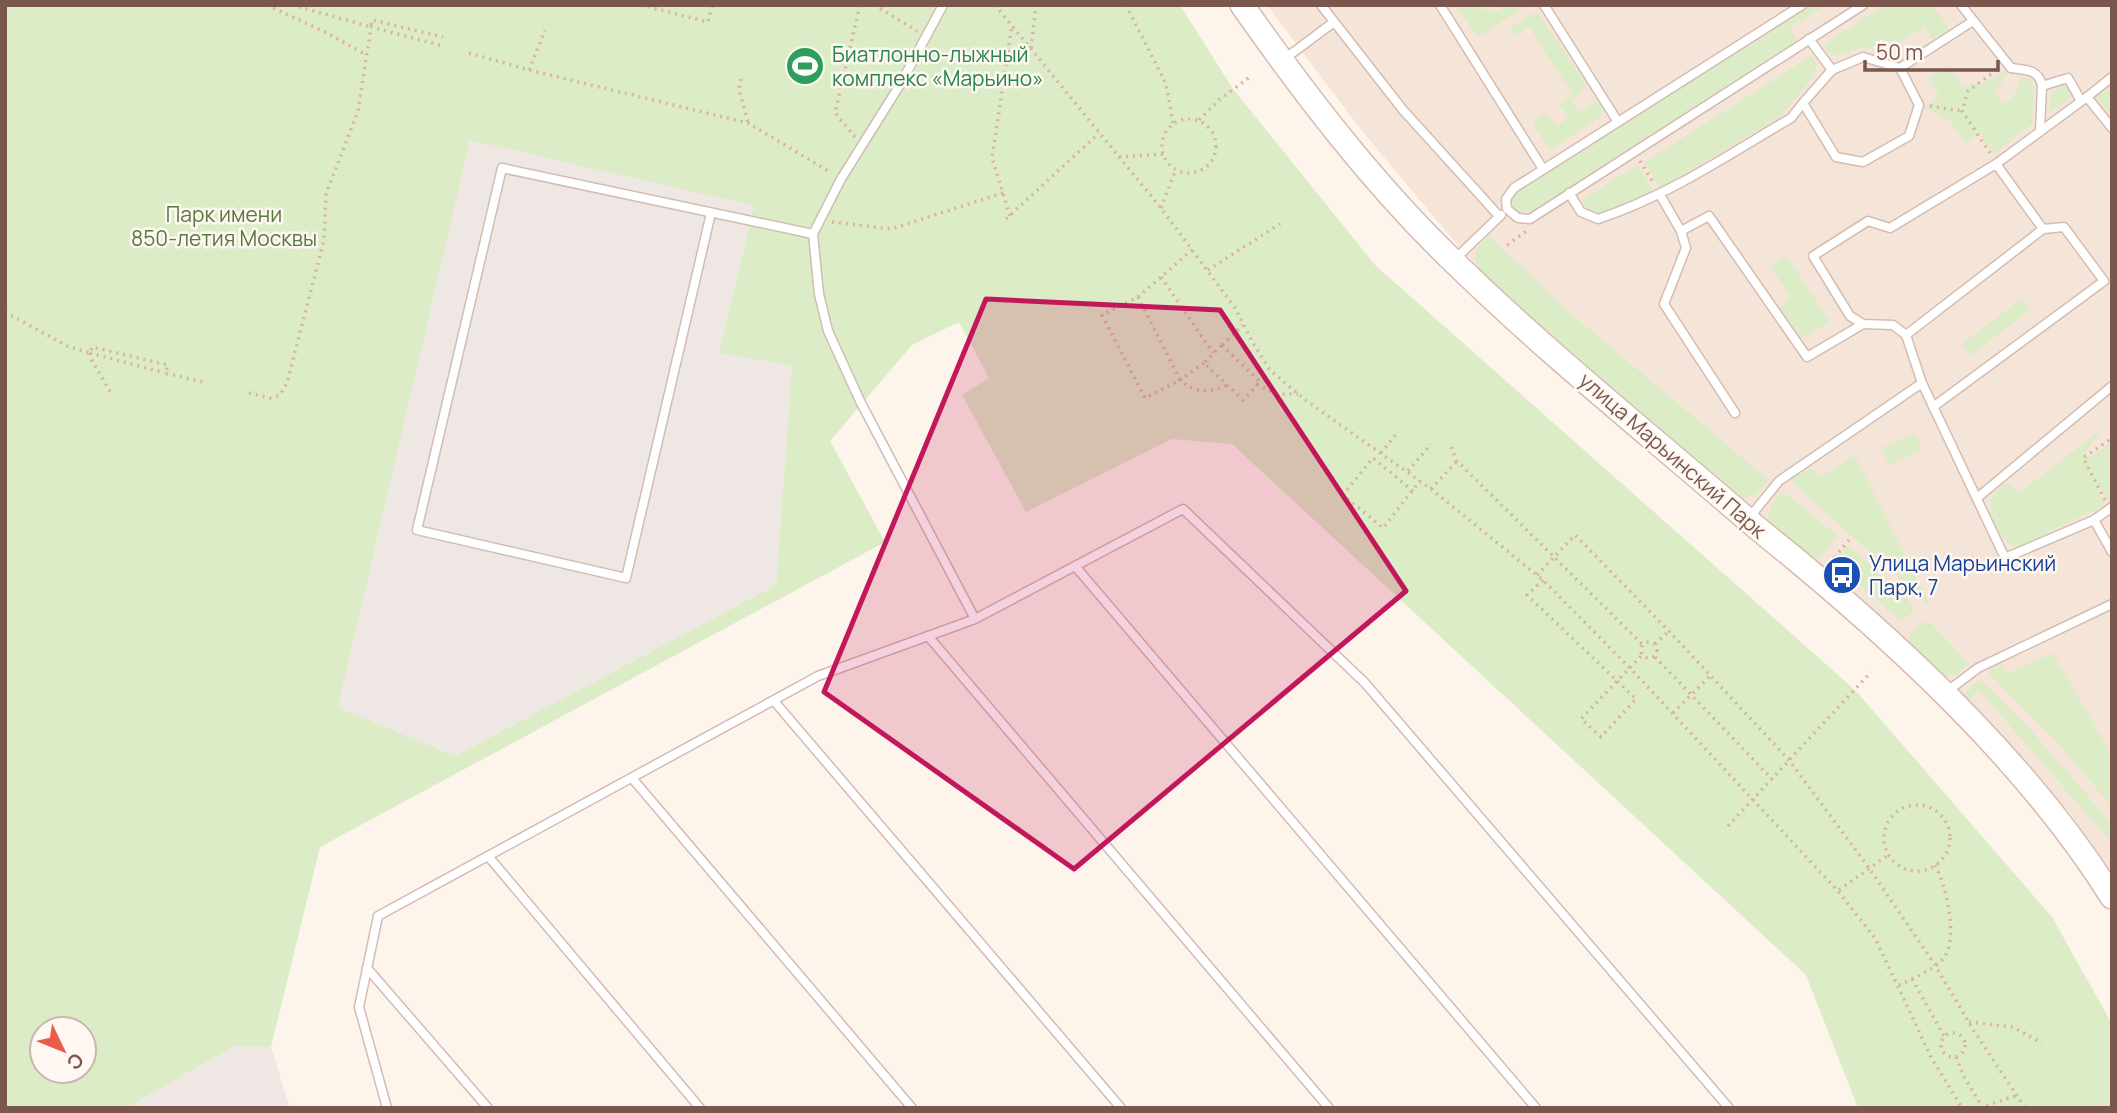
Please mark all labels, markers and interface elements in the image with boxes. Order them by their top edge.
scale bar [1865,28,1998,72]
text: 50 m [1876,38,1923,66]
place label: Биатлонно-лыжный комплекс «Марьино» [832,40,1043,92]
sports icon: Биатлонно-лыжный комплекс «Марьино» [784,45,826,87]
park label: Парк имени 850-летия Москвы [131,200,317,252]
street label: улица Марьинский Парк [1573,366,1773,545]
place label: Улица Марьинский Парк, 7 [1869,549,2056,601]
bus stop icon: Улица Марьинский Парк, 7 [1821,554,1863,596]
north arrow [28,1015,98,1085]
text: С [61,1048,90,1076]

